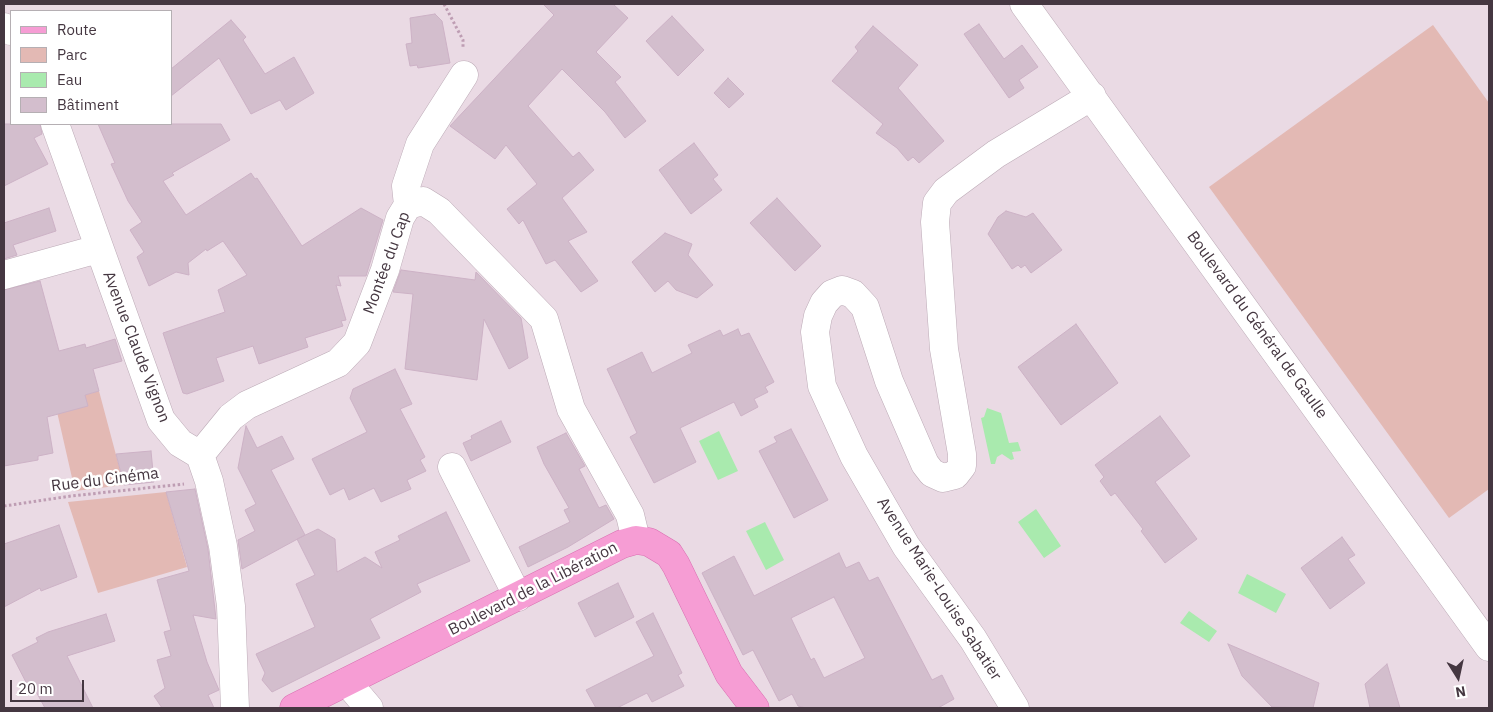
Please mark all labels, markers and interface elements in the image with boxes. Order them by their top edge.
legend [10,10,172,125]
text: Route [57,20,97,39]
text: Parc [57,45,87,64]
text: Eau [57,70,82,89]
text: Bâtiment [57,95,119,114]
street label: Montée du Cap [360,209,414,317]
street label: Boulevard du Général de Gaulle [1183,228,1331,422]
street label: Avenue Claude Vignon [98,269,174,425]
street label: Rue du Cinéma [50,464,160,496]
street label: Avenue Marie-Louise Sabatier [873,494,1005,684]
street label: Boulevard de la Libération [445,538,621,640]
north arrow [1433,652,1483,702]
scale bar [12,670,86,702]
text: 20 m [18,679,53,698]
text: N [1454,682,1467,702]

